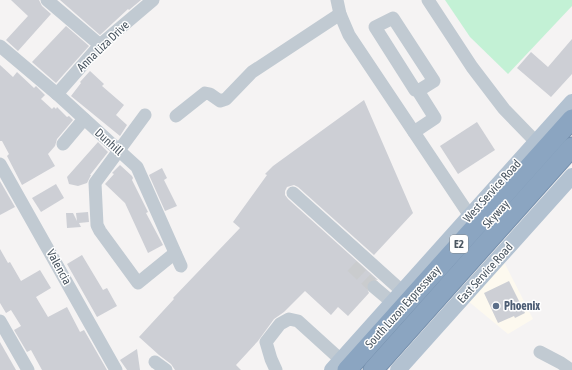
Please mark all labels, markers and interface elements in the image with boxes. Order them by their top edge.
street label: Anna Liza Drive [74,18,132,74]
street label: Dunhill [92,126,127,159]
street label: West Service Road [460,157,524,225]
street label: Skyway [480,197,512,231]
road number: E2 [450,235,468,253]
street label: East Service Road [454,240,516,306]
street label: Valencia [44,247,74,287]
street label: South Luzon Expressway [362,263,444,351]
place label: Phoenix [504,299,540,313]
marker: Phoenix [491,301,501,311]

